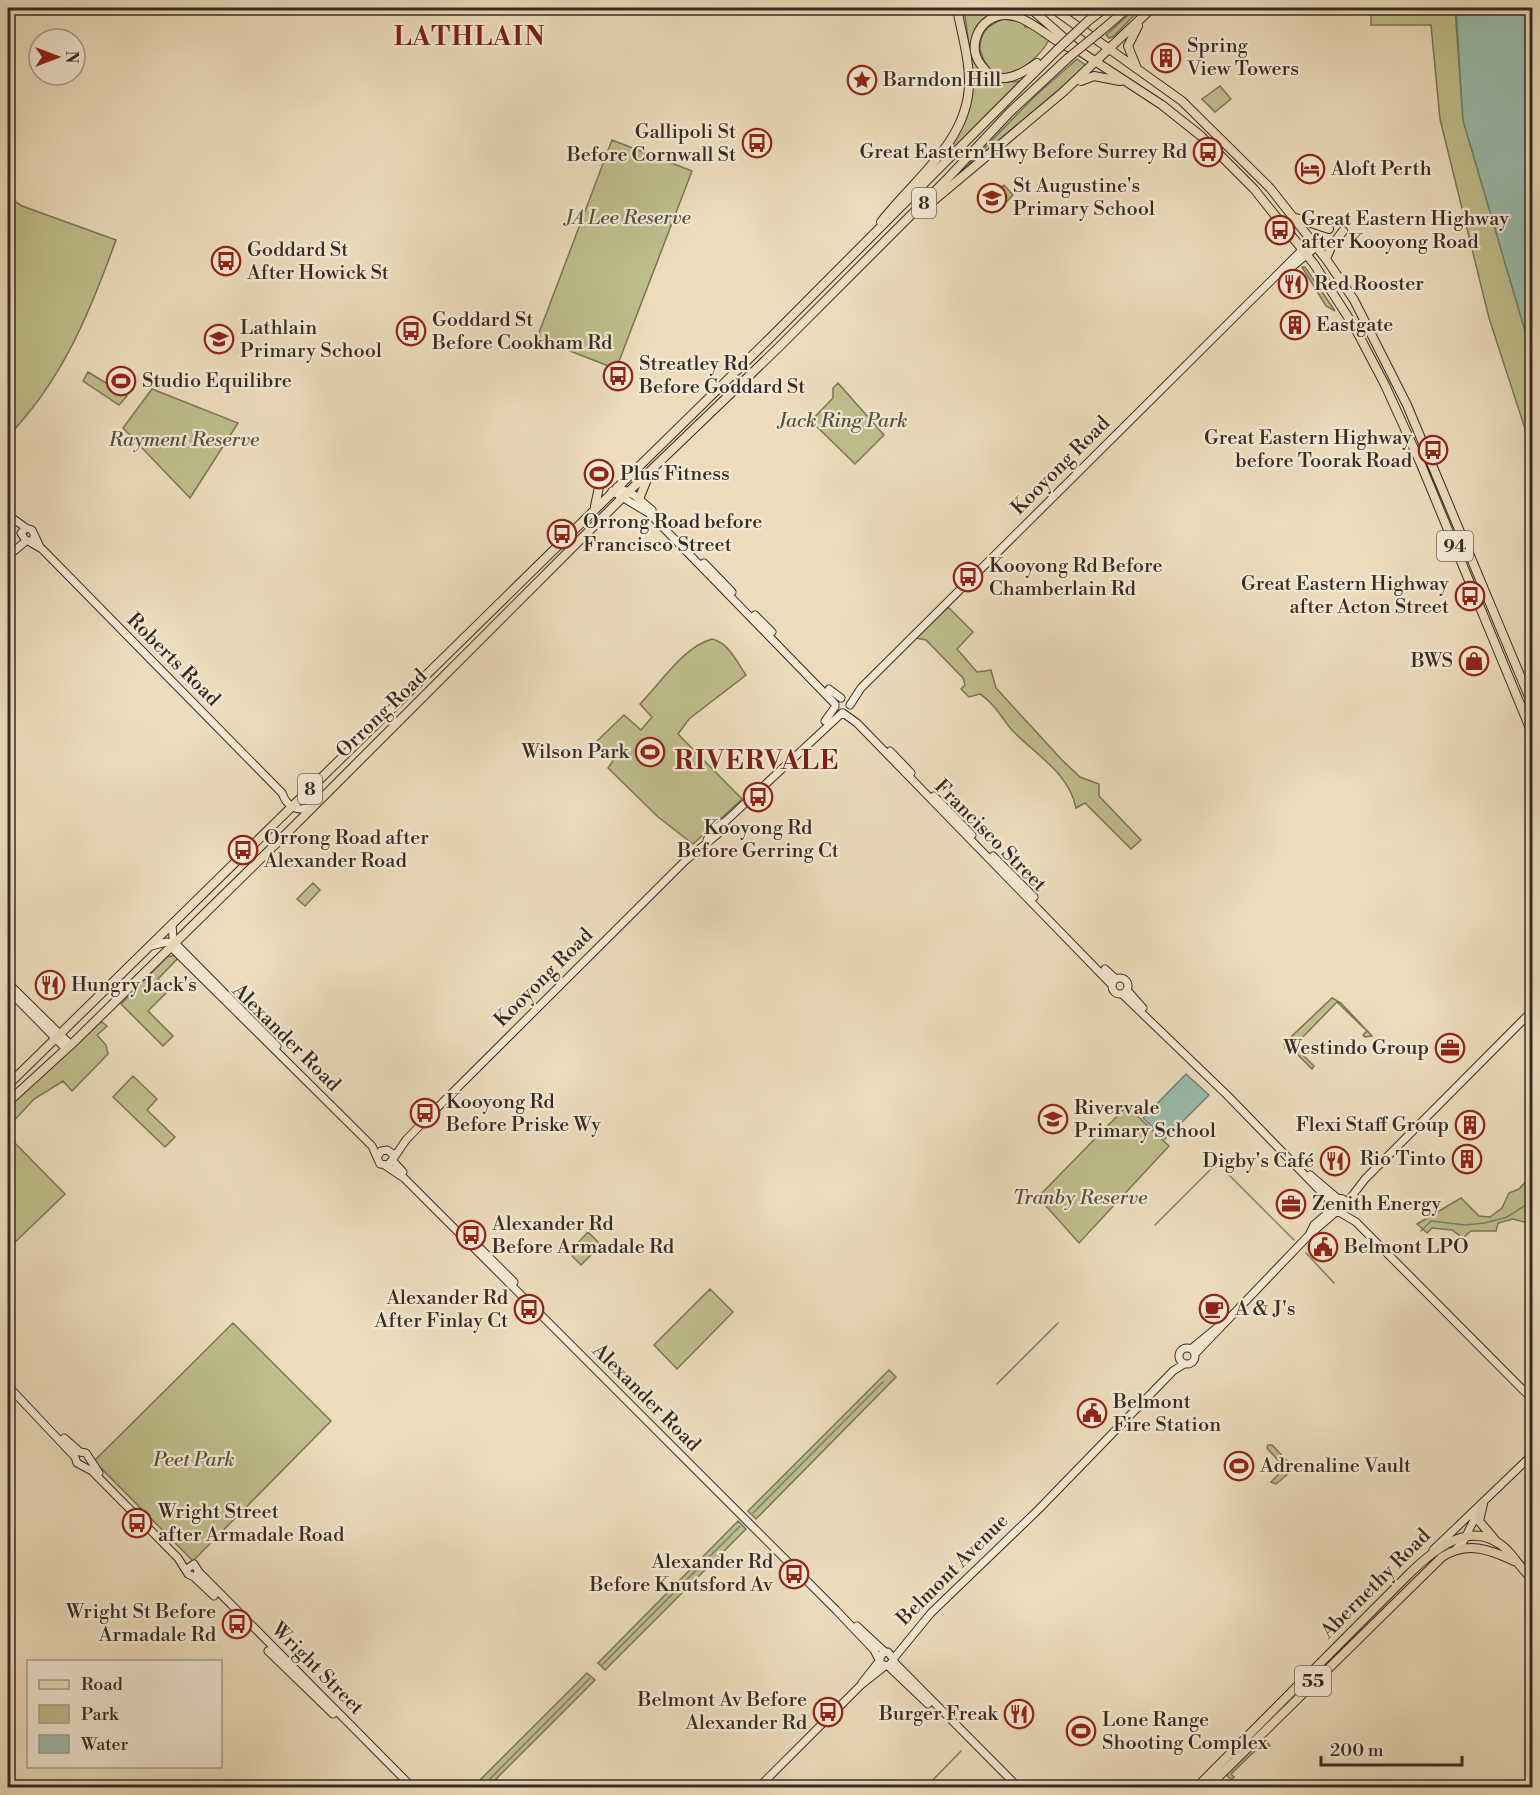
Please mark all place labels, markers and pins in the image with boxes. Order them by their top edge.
place label: Spring View Towers [1186,34,1299,82]
building icon: Spring View Towers [1150,42,1182,74]
place icon: Barndon Hill [846,64,878,96]
place label: Barndon Hill [882,68,1001,93]
place label: Gallipoli St Before Cornwall St [566,120,736,168]
bus stop icon: Gallipoli St Before Cornwall St [741,127,773,159]
bus stop icon: Great Eastern Hwy Before Surrey Rd [1192,136,1224,168]
place label: Great Eastern Hwy Before Surrey Rd [860,140,1188,165]
hotel icon: Aloft Perth [1294,153,1326,185]
place label: Aloft Perth [1330,157,1432,182]
place label: St Augustine's Primary School [1013,174,1155,222]
school or university icon: St Augustine's Primary School [976,182,1008,214]
place label: Great Eastern Highway after Kooyong Road [1301,207,1509,255]
bus stop icon: Great Eastern Highway after Kooyong Road [1264,214,1296,246]
place label: Goddard St After Howick St [246,238,389,286]
bus stop icon: Goddard St After Howick St [210,245,242,277]
restaurant icon: Red Rooster [1277,268,1309,300]
place label: Red Rooster [1314,272,1424,297]
place label: Goddard St Before Cookham Rd [431,308,613,356]
building icon: Eastgate [1279,309,1311,341]
place label: Eastgate [1316,313,1393,338]
bus stop icon: Goddard St Before Cookham Rd [395,315,427,347]
place label: Lathlain Primary School [240,316,382,364]
school or university icon: Lathlain Primary School [203,323,235,355]
place label: Streatley Rd Before Goddard St [638,352,805,400]
bus stop icon: Streatley Rd Before Goddard St [602,360,634,392]
sports icon: Studio Equilibre [105,365,137,397]
place label: Studio Equilibre [142,369,292,394]
place label: Great Eastern Highway before Toorak Road [1204,426,1413,474]
bus stop icon: Great Eastern Highway before Toorak Road [1417,434,1449,466]
sports icon: Plus Fitness [583,458,615,490]
place label: Plus Fitness [620,462,730,487]
place label: Orrong Road before Francisco Street [583,510,762,558]
bus stop icon: Orrong Road before Francisco Street [546,518,578,550]
place label: Kooyong Rd Before Chamberlain Rd [989,554,1163,602]
bus stop icon: Kooyong Rd Before Chamberlain Rd [952,561,984,593]
place label: Great Eastern Highway after Acton Street [1241,572,1449,620]
bus stop icon: Great Eastern Highway after Acton Street [1454,580,1486,612]
shop icon: BWS [1458,645,1490,677]
place label: BWS [1410,649,1453,674]
sports icon: Wilson Park [634,736,666,768]
place label: Wilson Park [520,740,631,765]
bus stop icon: Kooyong Rd Before Gerring Ct [742,781,774,813]
place label: Kooyong Rd Before Gerring Ct [676,816,839,864]
place label: Orrong Road after Alexander Road [263,826,429,874]
bus stop icon: Orrong Road after Alexander Road [227,834,259,866]
restaurant icon: Hungry Jack's [34,969,66,1001]
place label: Hungry Jack's [71,973,197,998]
office icon: Westindo Group [1434,1032,1466,1064]
place label: Westindo Group [1282,1036,1429,1061]
place label: Kooyong Rd Before Priske Wy [445,1090,601,1138]
place label: Rivervale Primary School [1074,1096,1216,1144]
bus stop icon: Kooyong Rd Before Priske Wy [409,1097,441,1129]
school or university icon: Rivervale Primary School [1037,1103,1069,1135]
building icon: Flexi Staff Group [1454,1109,1486,1141]
place label: Flexi Staff Group [1296,1113,1449,1138]
building icon: Rio Tinto [1451,1143,1483,1175]
restaurant icon: Digby's Café [1319,1145,1351,1177]
place label: Rio Tinto [1360,1147,1446,1172]
place label: Digby's Café [1202,1149,1314,1174]
office icon: Zenith Energy [1275,1188,1307,1220]
place label: Zenith Energy [1312,1192,1441,1217]
place label: Alexander Rd Before Armadale Rd [491,1212,675,1260]
bus stop icon: Alexander Rd Before Armadale Rd [455,1219,487,1251]
public building icon: Belmont LPO [1307,1231,1339,1263]
place label: Belmont LPO [1343,1235,1469,1260]
place label: Alexander Rd After Finlay Ct [374,1286,509,1334]
bus stop icon: Alexander Rd After Finlay Ct [513,1293,545,1325]
cafe icon: A & J's [1198,1293,1230,1325]
place label: A & J's [1234,1297,1295,1322]
place label: Belmont Fire Station [1112,1390,1221,1438]
public building icon: Belmont Fire Station [1076,1397,1108,1429]
sports icon: Adrenaline Vault [1223,1450,1255,1482]
place label: Adrenaline Vault [1259,1454,1411,1479]
place label: Wright Street after Armadale Road [157,1500,345,1548]
bus stop icon: Wright Street after Armadale Road [121,1507,153,1539]
place label: Alexander Rd Before Knutsford Av [589,1550,774,1598]
bus stop icon: Alexander Rd Before Knutsford Av [778,1558,810,1590]
place label: Wright St Before Armadale Rd [65,1600,217,1648]
bus stop icon: Wright St Before Armadale Rd [221,1608,253,1640]
place label: Belmont Av Before Alexander Rd [636,1688,808,1736]
bus stop icon: Belmont Av Before Alexander Rd [812,1696,844,1728]
restaurant icon: Burger Freak [1003,1698,1035,1730]
place label: Burger Freak [878,1702,1000,1727]
place label: Lone Range Shooting Complex [1102,1708,1269,1756]
sports icon: Lone Range Shooting Complex [1065,1715,1097,1747]

